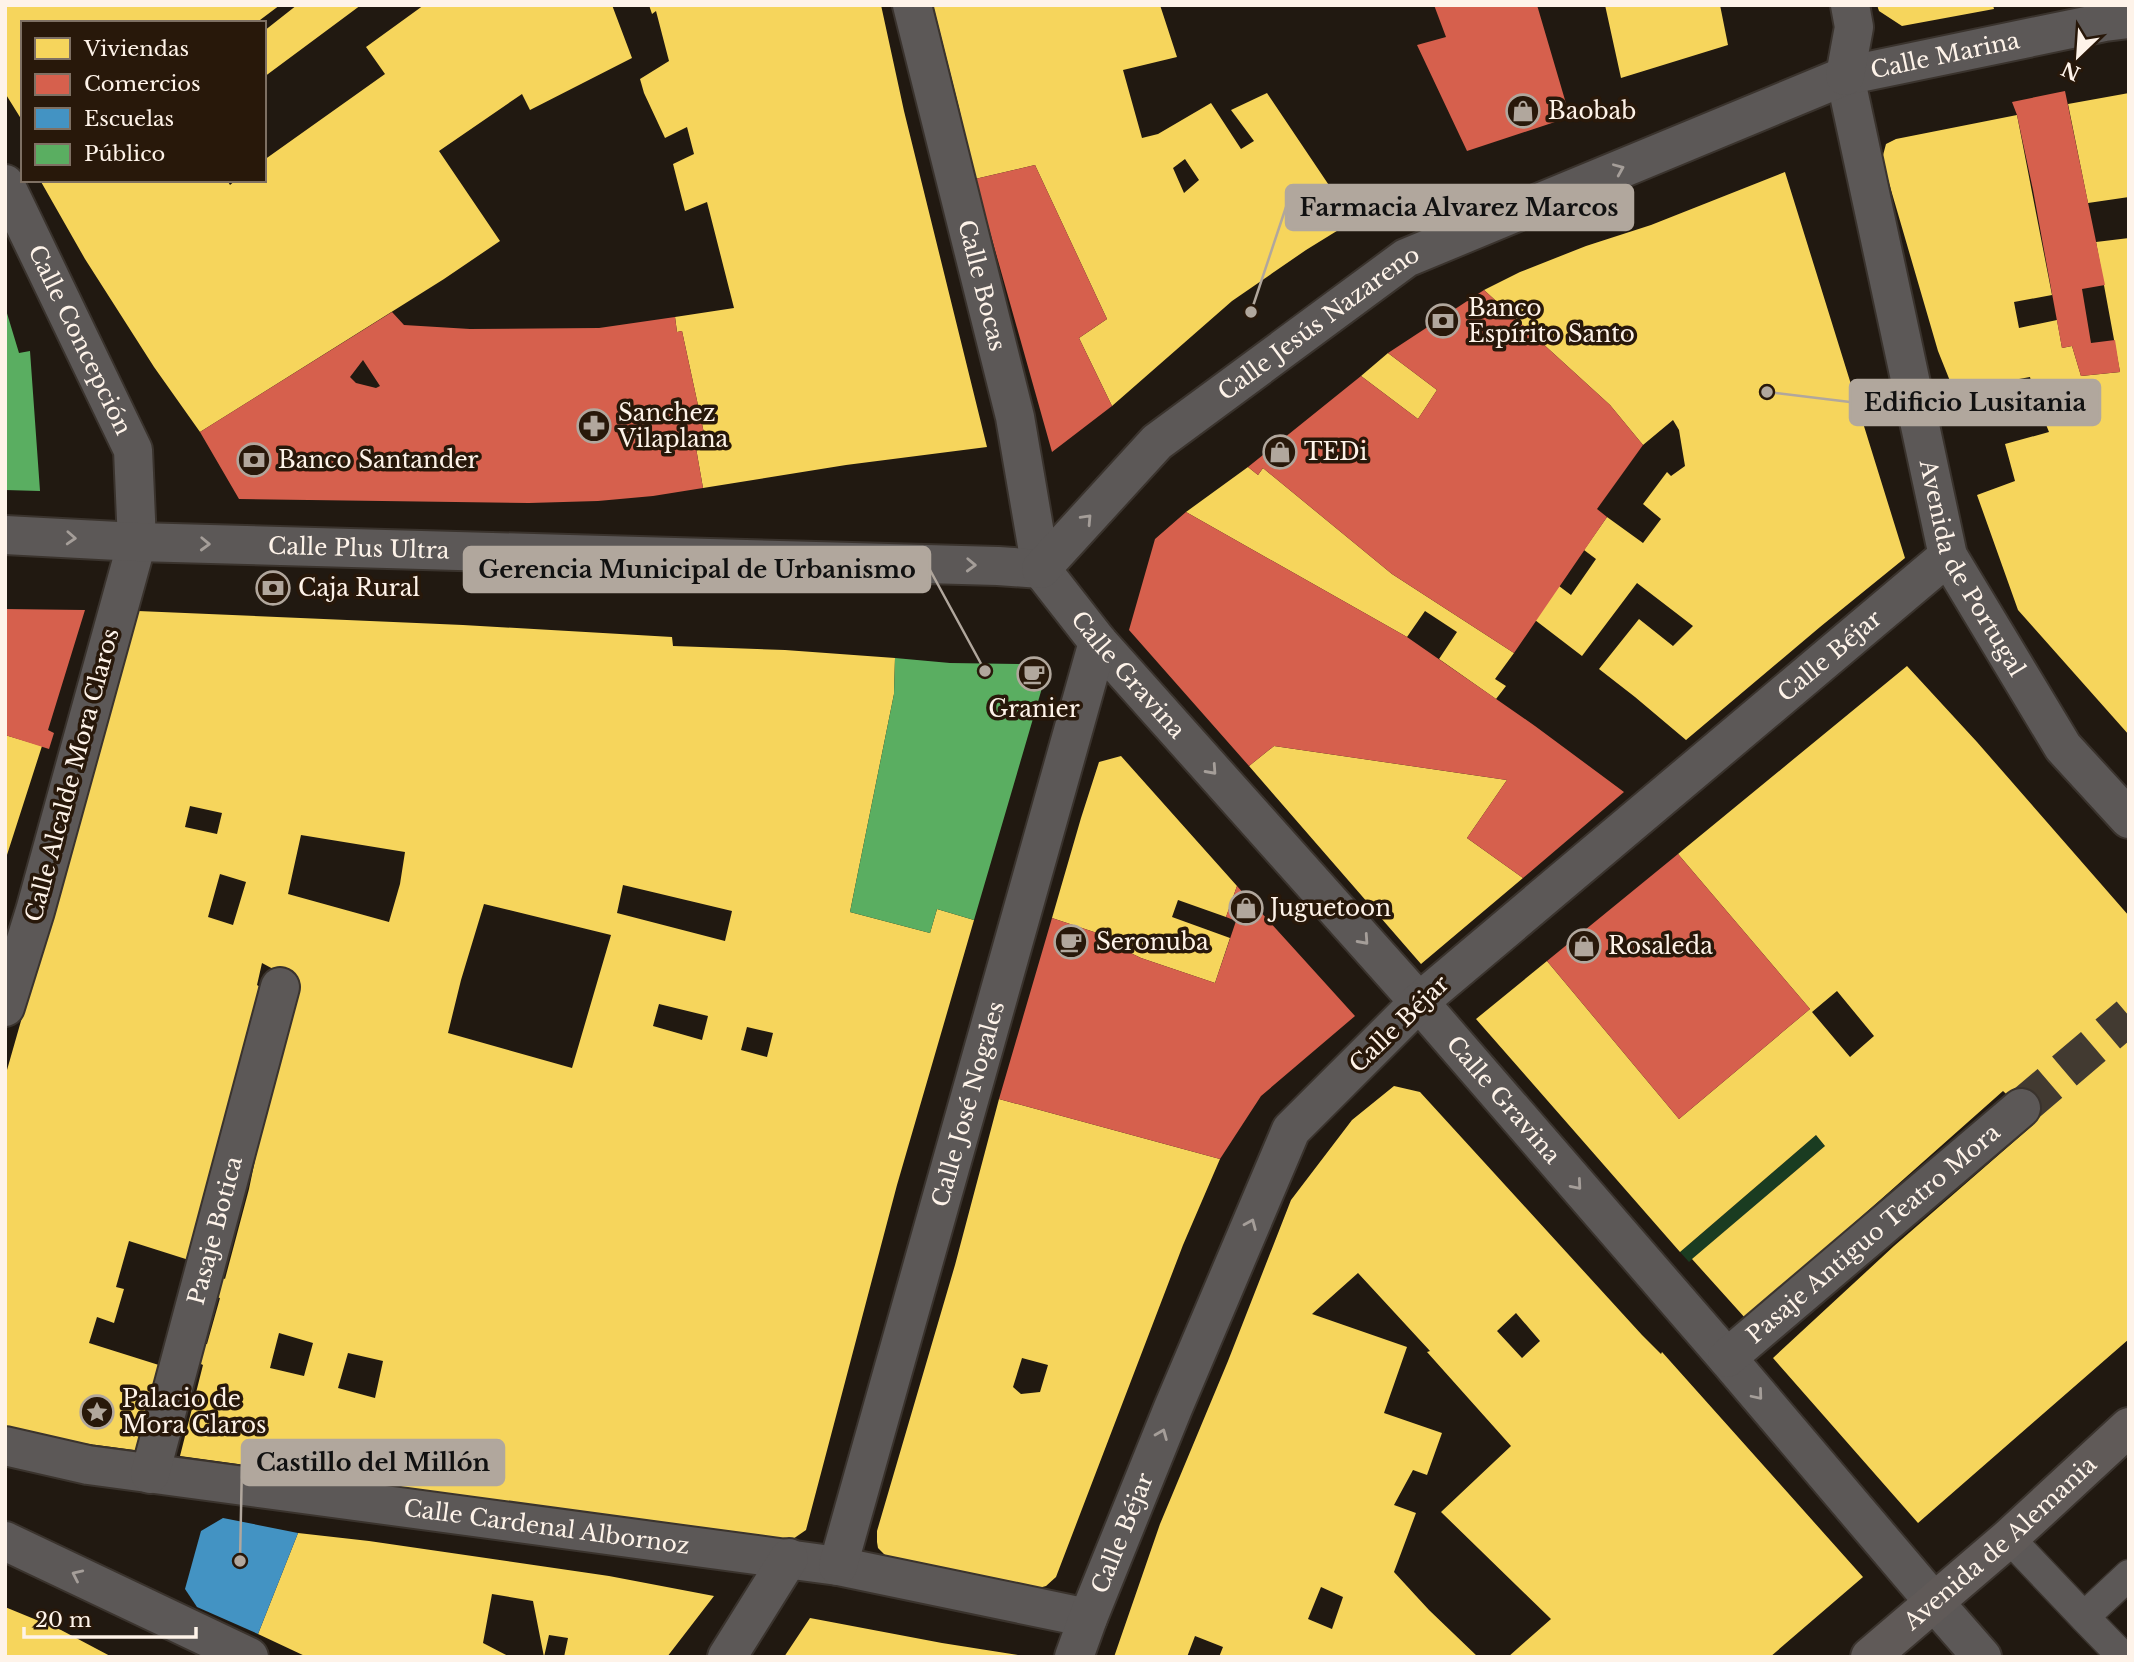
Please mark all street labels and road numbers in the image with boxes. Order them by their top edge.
street label: Calle Marina [1868,26,2022,84]
street label: Calle Bocas [952,217,1012,354]
street label: Calle Concepción [22,240,138,440]
street label: Calle Jesús Nazareno [1212,240,1424,406]
street label: Avenida de Portugal [1914,456,2031,682]
street label: Calle Plus Ultra [268,532,450,565]
street label: Calle Béjar [1772,604,1887,708]
street label: Calle Gravina [1065,605,1191,744]
street label: Calle Alcalde Mora Claros [19,625,125,925]
street label: Calle Béjar [1343,970,1455,1078]
street label: Calle José Nogales [926,998,1010,1210]
street label: Calle Gravina [1441,1030,1567,1169]
street label: Pasaje Antiguo Teatro Mora [1741,1118,2006,1349]
street label: Pasaje Botica [182,1153,248,1308]
street label: Avenida de Alemania [1897,1450,2102,1636]
street label: Calle Béjar [1085,1469,1159,1597]
street label: Calle Cardenal Albornoz [402,1494,691,1560]

